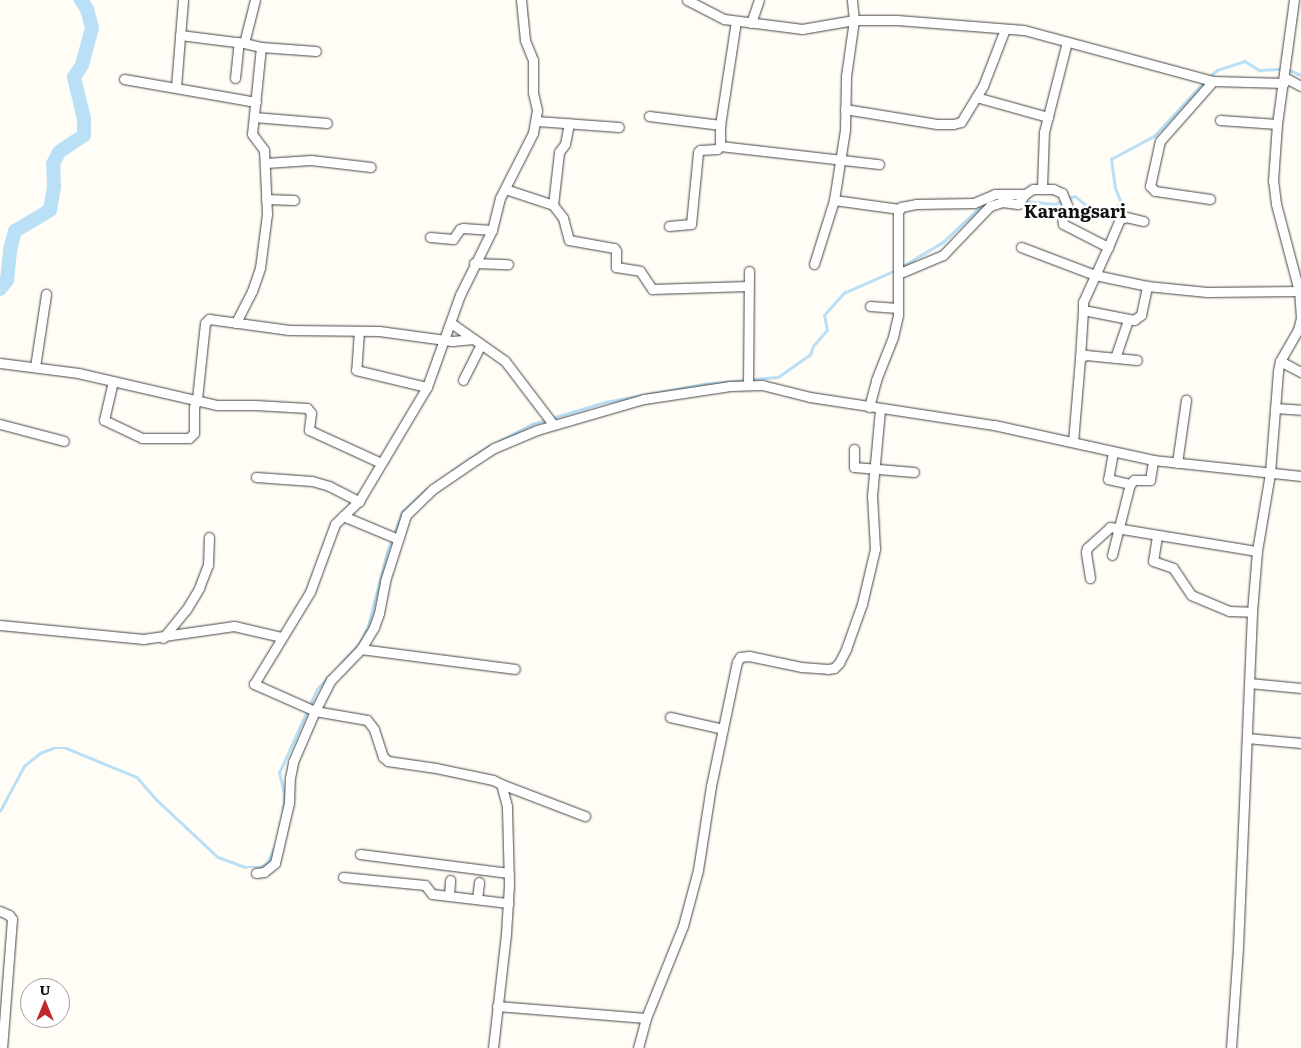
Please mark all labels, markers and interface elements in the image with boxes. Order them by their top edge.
district label: Karangsari [1024,200,1126,222]
north arrow [20,978,70,1028]
text: U [39,979,51,999]

